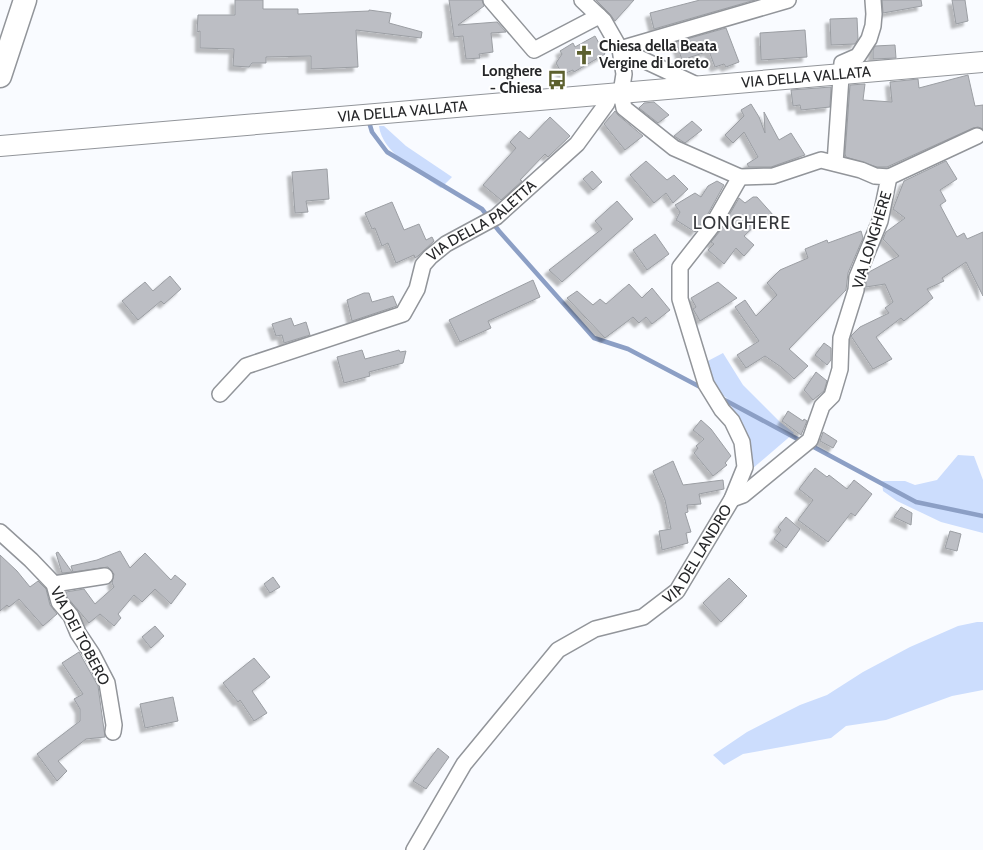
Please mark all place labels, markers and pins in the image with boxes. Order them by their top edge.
place label: Chiesa della Beata Vergine di Loreto [599,37,718,72]
church icon: Chiesa della Beata Vergine di Loreto [573,44,595,66]
place label: Longhere - Chiesa [482,62,543,97]
bus stop icon: Longhere - Chiesa [546,69,568,91]

